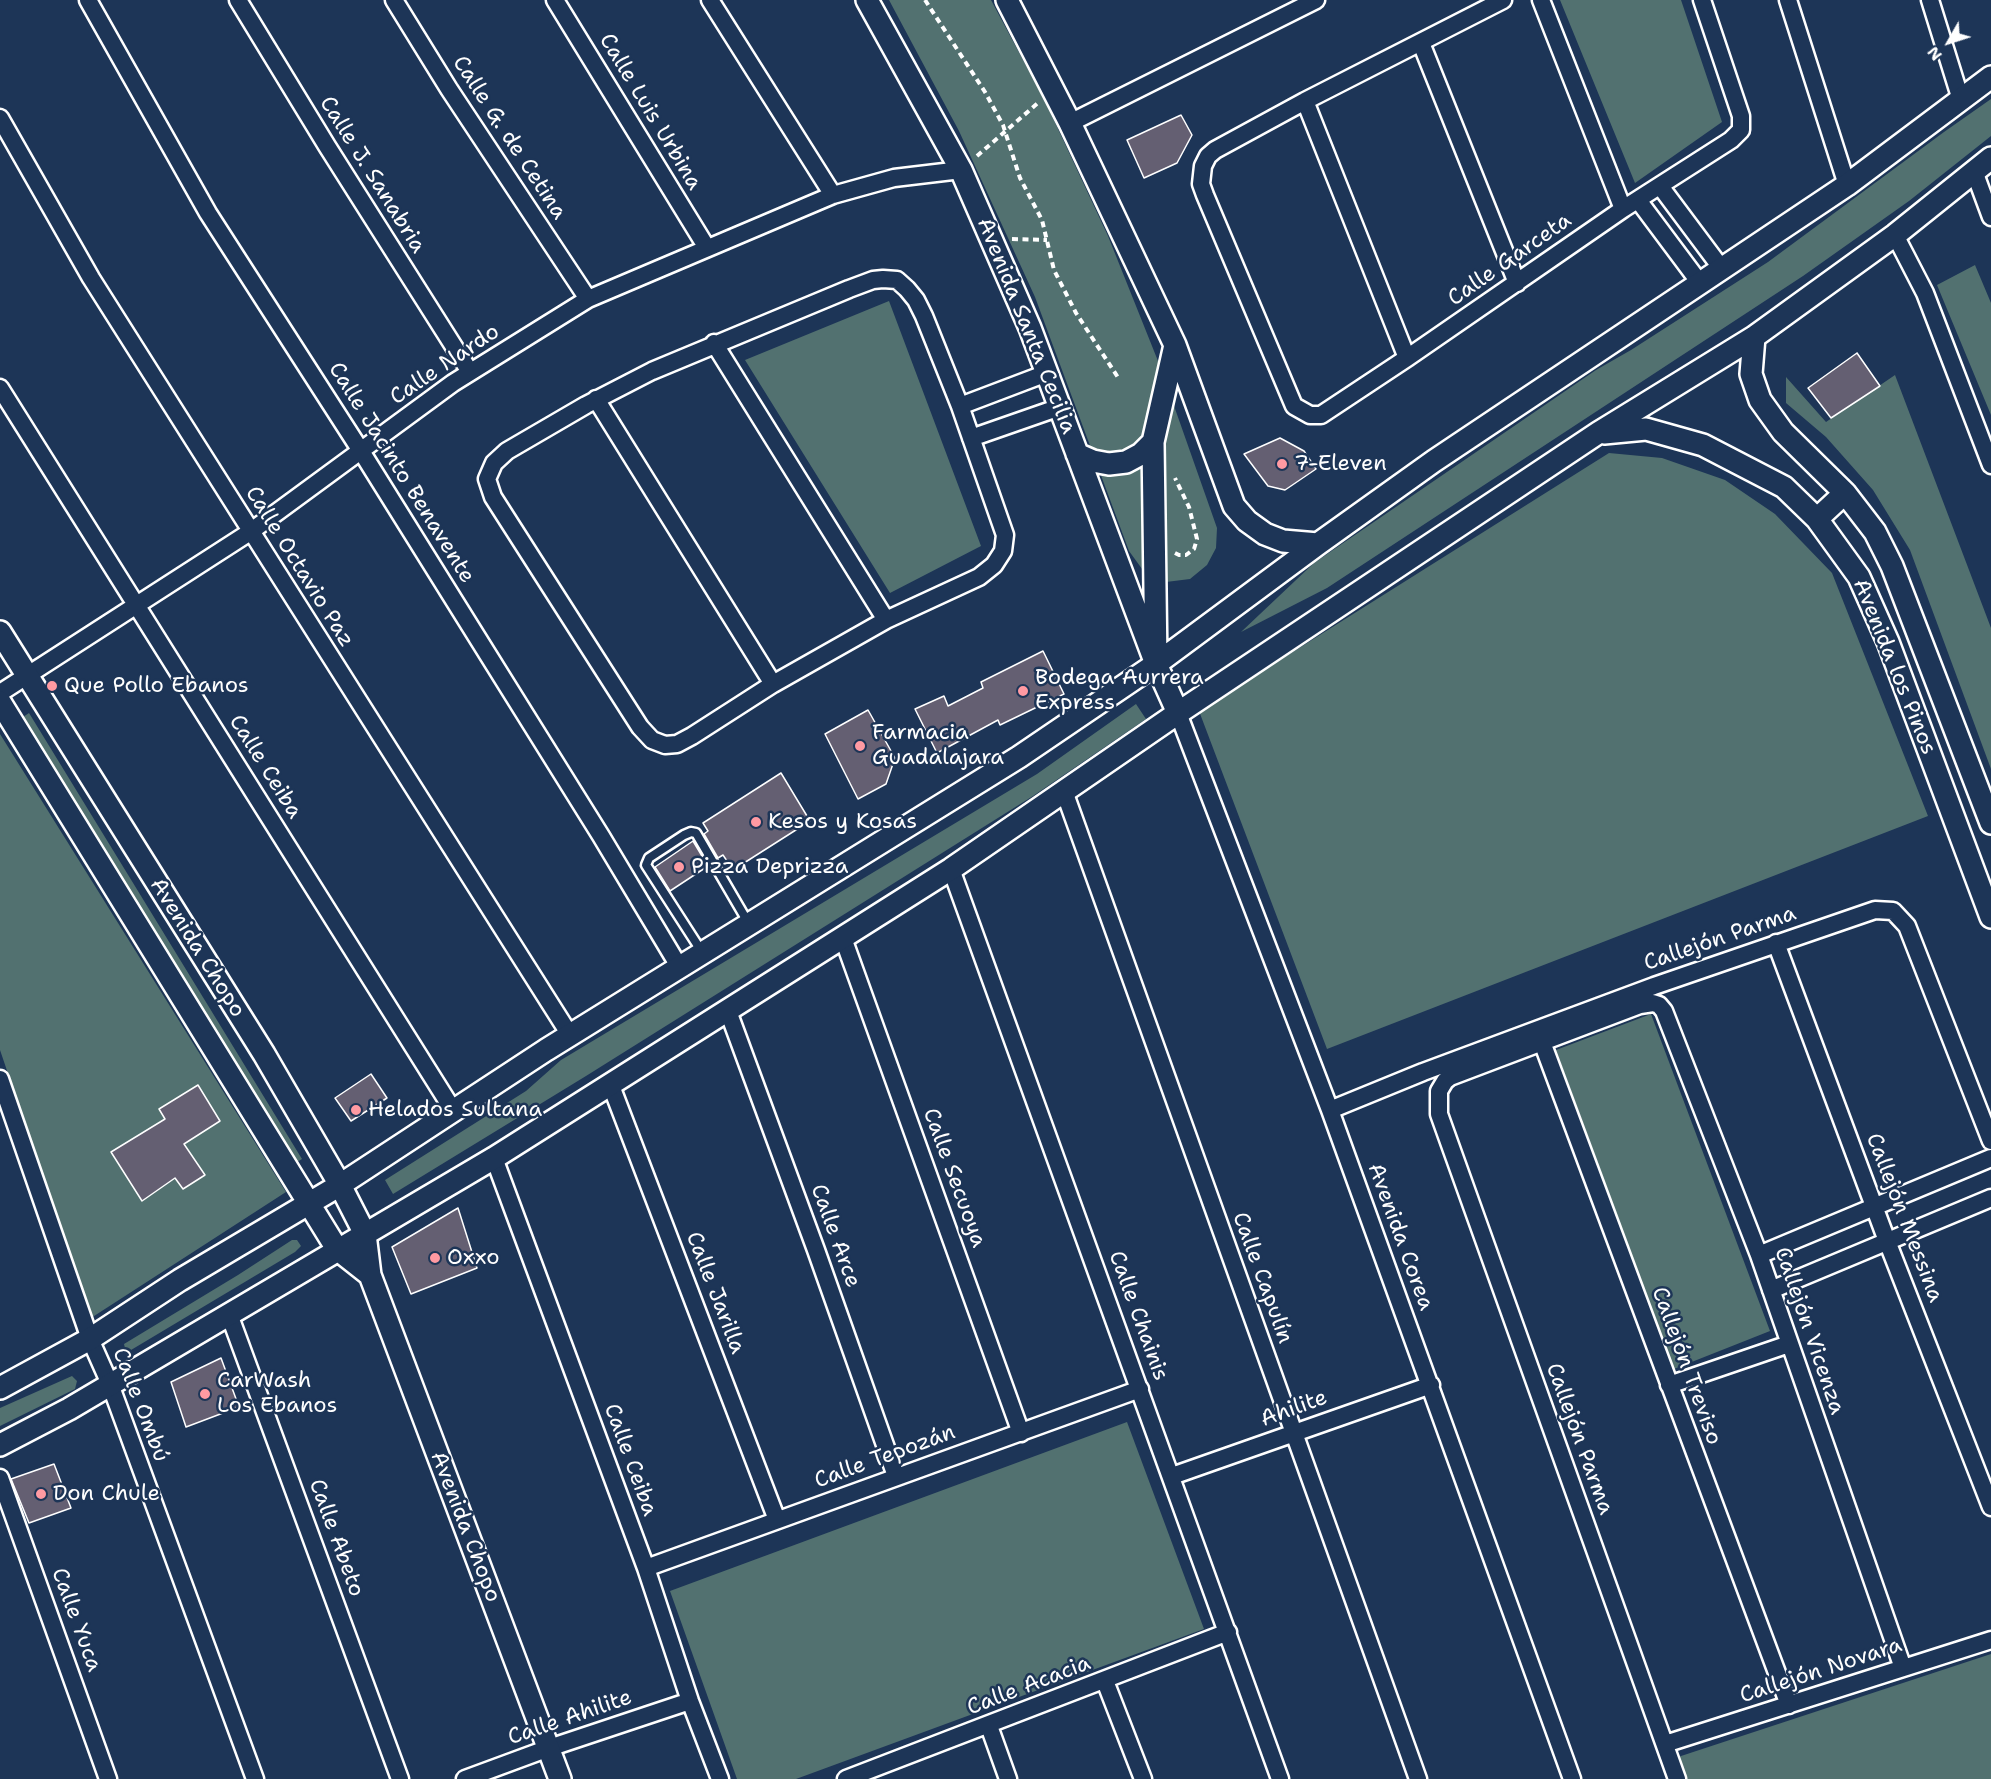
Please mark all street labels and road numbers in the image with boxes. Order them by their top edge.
street label: Calle Luis Urbina [593,29,707,195]
street label: Calle G. de Cetina [446,51,572,225]
street label: Calle J. Sanabria [313,92,431,258]
street label: Calle Garceta [1443,208,1577,312]
street label: Avenida Santa Cecilia [971,214,1081,438]
street label: Calle Nardo [385,319,505,411]
street label: Calle Jacinto Benavente [322,358,480,588]
street label: Calle Octavio Paz [239,482,359,652]
street label: Avenida los Pinos [1847,575,1941,759]
street label: Calle Ceiba [223,710,307,824]
street label: Avenida Chopo [144,873,250,1023]
street label: Callejón Parma [1640,901,1800,977]
street label: Calle Secuoya [917,1105,991,1251]
street label: Callejón Messina [1860,1130,1948,1306]
street label: Avenida Corea [1361,1160,1439,1314]
street label: Calle Arce [804,1181,866,1291]
street label: Calle Capulín [1226,1209,1298,1347]
street label: Calle Jarilla [680,1228,750,1358]
street label: Callejón Vicenza [1768,1244,1850,1418]
street label: Calle Chainis [1102,1248,1174,1384]
street label: Callejón Treviso [1645,1283,1727,1449]
street label: Calle Ombú [106,1344,174,1466]
street label: Callejón Parma [1539,1360,1619,1518]
street label: Ahilite [1257,1385,1331,1433]
street label: Calle Ceiba [598,1400,662,1520]
street label: Calle Tepozán [811,1419,959,1495]
street label: Avenida Chopo [424,1448,506,1606]
street label: Calle Abeto [303,1476,369,1600]
street label: Calle Yuca [45,1565,107,1675]
street label: Callejón Novara [1737,1632,1905,1710]
street label: Calle Acacia [964,1650,1094,1722]
street label: Calle Ahilite [505,1684,635,1752]

